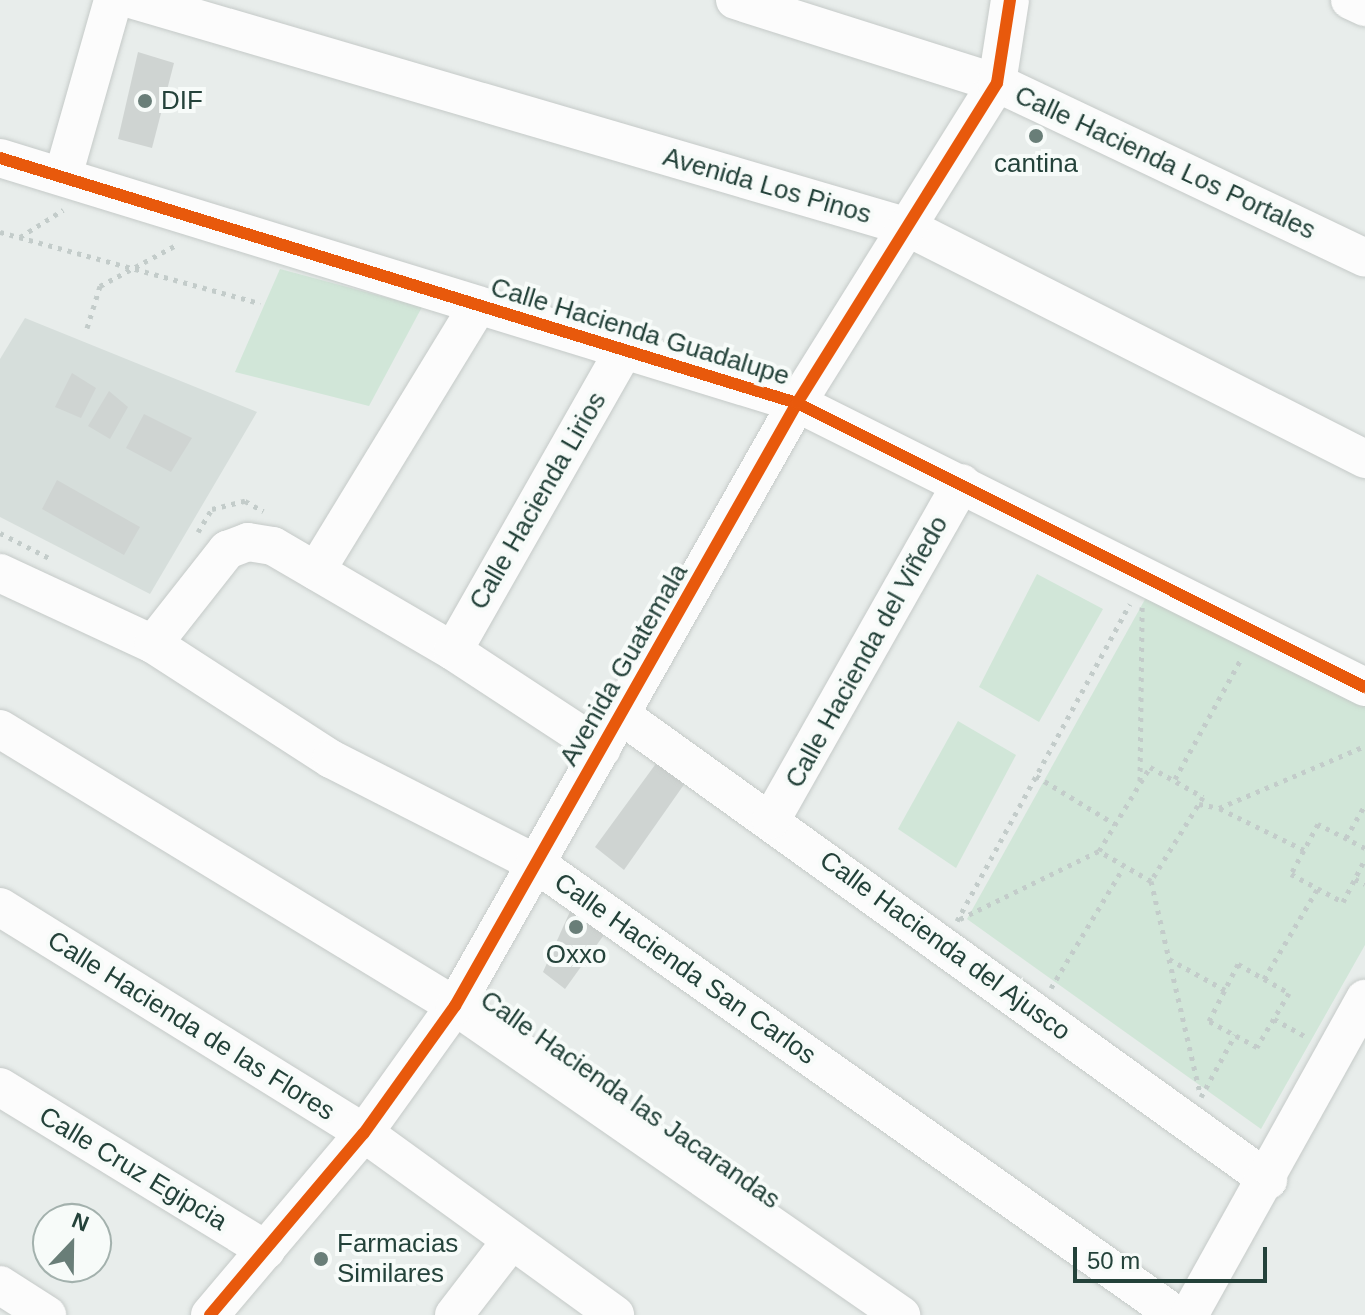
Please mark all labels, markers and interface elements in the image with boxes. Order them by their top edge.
street label: Calle Hacienda Los Portales [1010,80,1320,246]
place label: DIF [161,85,203,117]
marker: DIF [136,92,154,110]
marker: cantina [1027,127,1045,145]
street label: Avenida Los Pinos [659,141,875,231]
place label: cantina [994,148,1078,180]
street label: Calle Hacienda Guadalupe [487,272,793,392]
street label: Calle Hacienda Lirios [463,387,613,615]
street label: Calle Hacienda del Viñedo [779,511,955,793]
street label: Avenida Guatemala [554,559,694,771]
street label: Calle Hacienda del Ajusco [813,844,1077,1048]
street label: Calle Hacienda San Carlos [548,867,822,1071]
marker: Oxxo [567,918,585,936]
street label: Calle Hacienda de las Flores [42,925,340,1127]
place label: Oxxo [546,939,606,971]
street label: Calle Hacienda las Jacarandas [474,984,786,1216]
street label: Calle Cruz Egipcia [33,1101,233,1237]
north arrow [32,1203,112,1283]
text: N [68,1208,92,1237]
place label: Farmacias Similares [337,1228,458,1290]
scale bar [1077,1231,1271,1281]
text: 50 m [1087,1247,1140,1274]
marker: Farmacias Similares [312,1250,330,1268]

